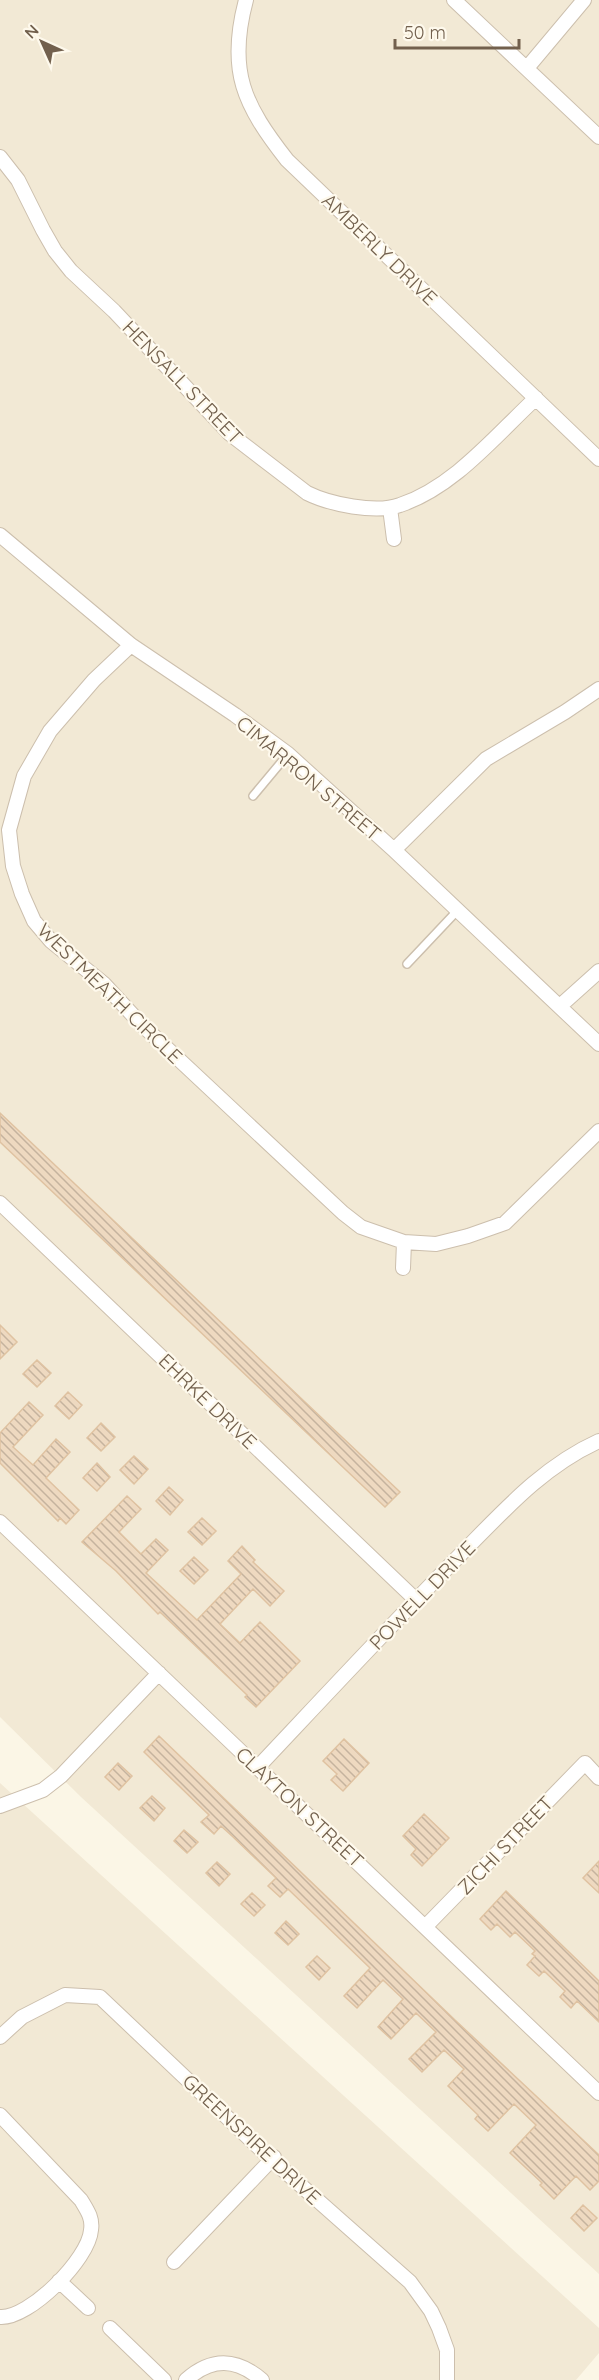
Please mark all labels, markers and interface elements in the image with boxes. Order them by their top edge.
north arrow [12,12,72,72]
scale bar [395,12,520,50]
text: N [20,20,43,43]
text: 50 m [404,21,446,44]
street label: AMBERLY DRIVE [317,188,443,310]
street label: HENSALL STREET [117,315,249,449]
street label: CIMARRON STREET [232,710,386,846]
street label: WESTMEATH CIRCLE [32,917,188,1069]
street label: EHRKE DRIVE [154,1348,262,1454]
street label: POWELL DRIVE [364,1535,480,1655]
street label: CLAYTON STREET [231,1741,369,1873]
street label: ZICHI STREET [452,1791,558,1899]
street label: GREENSPIRE DRIVE [178,2068,326,2210]

